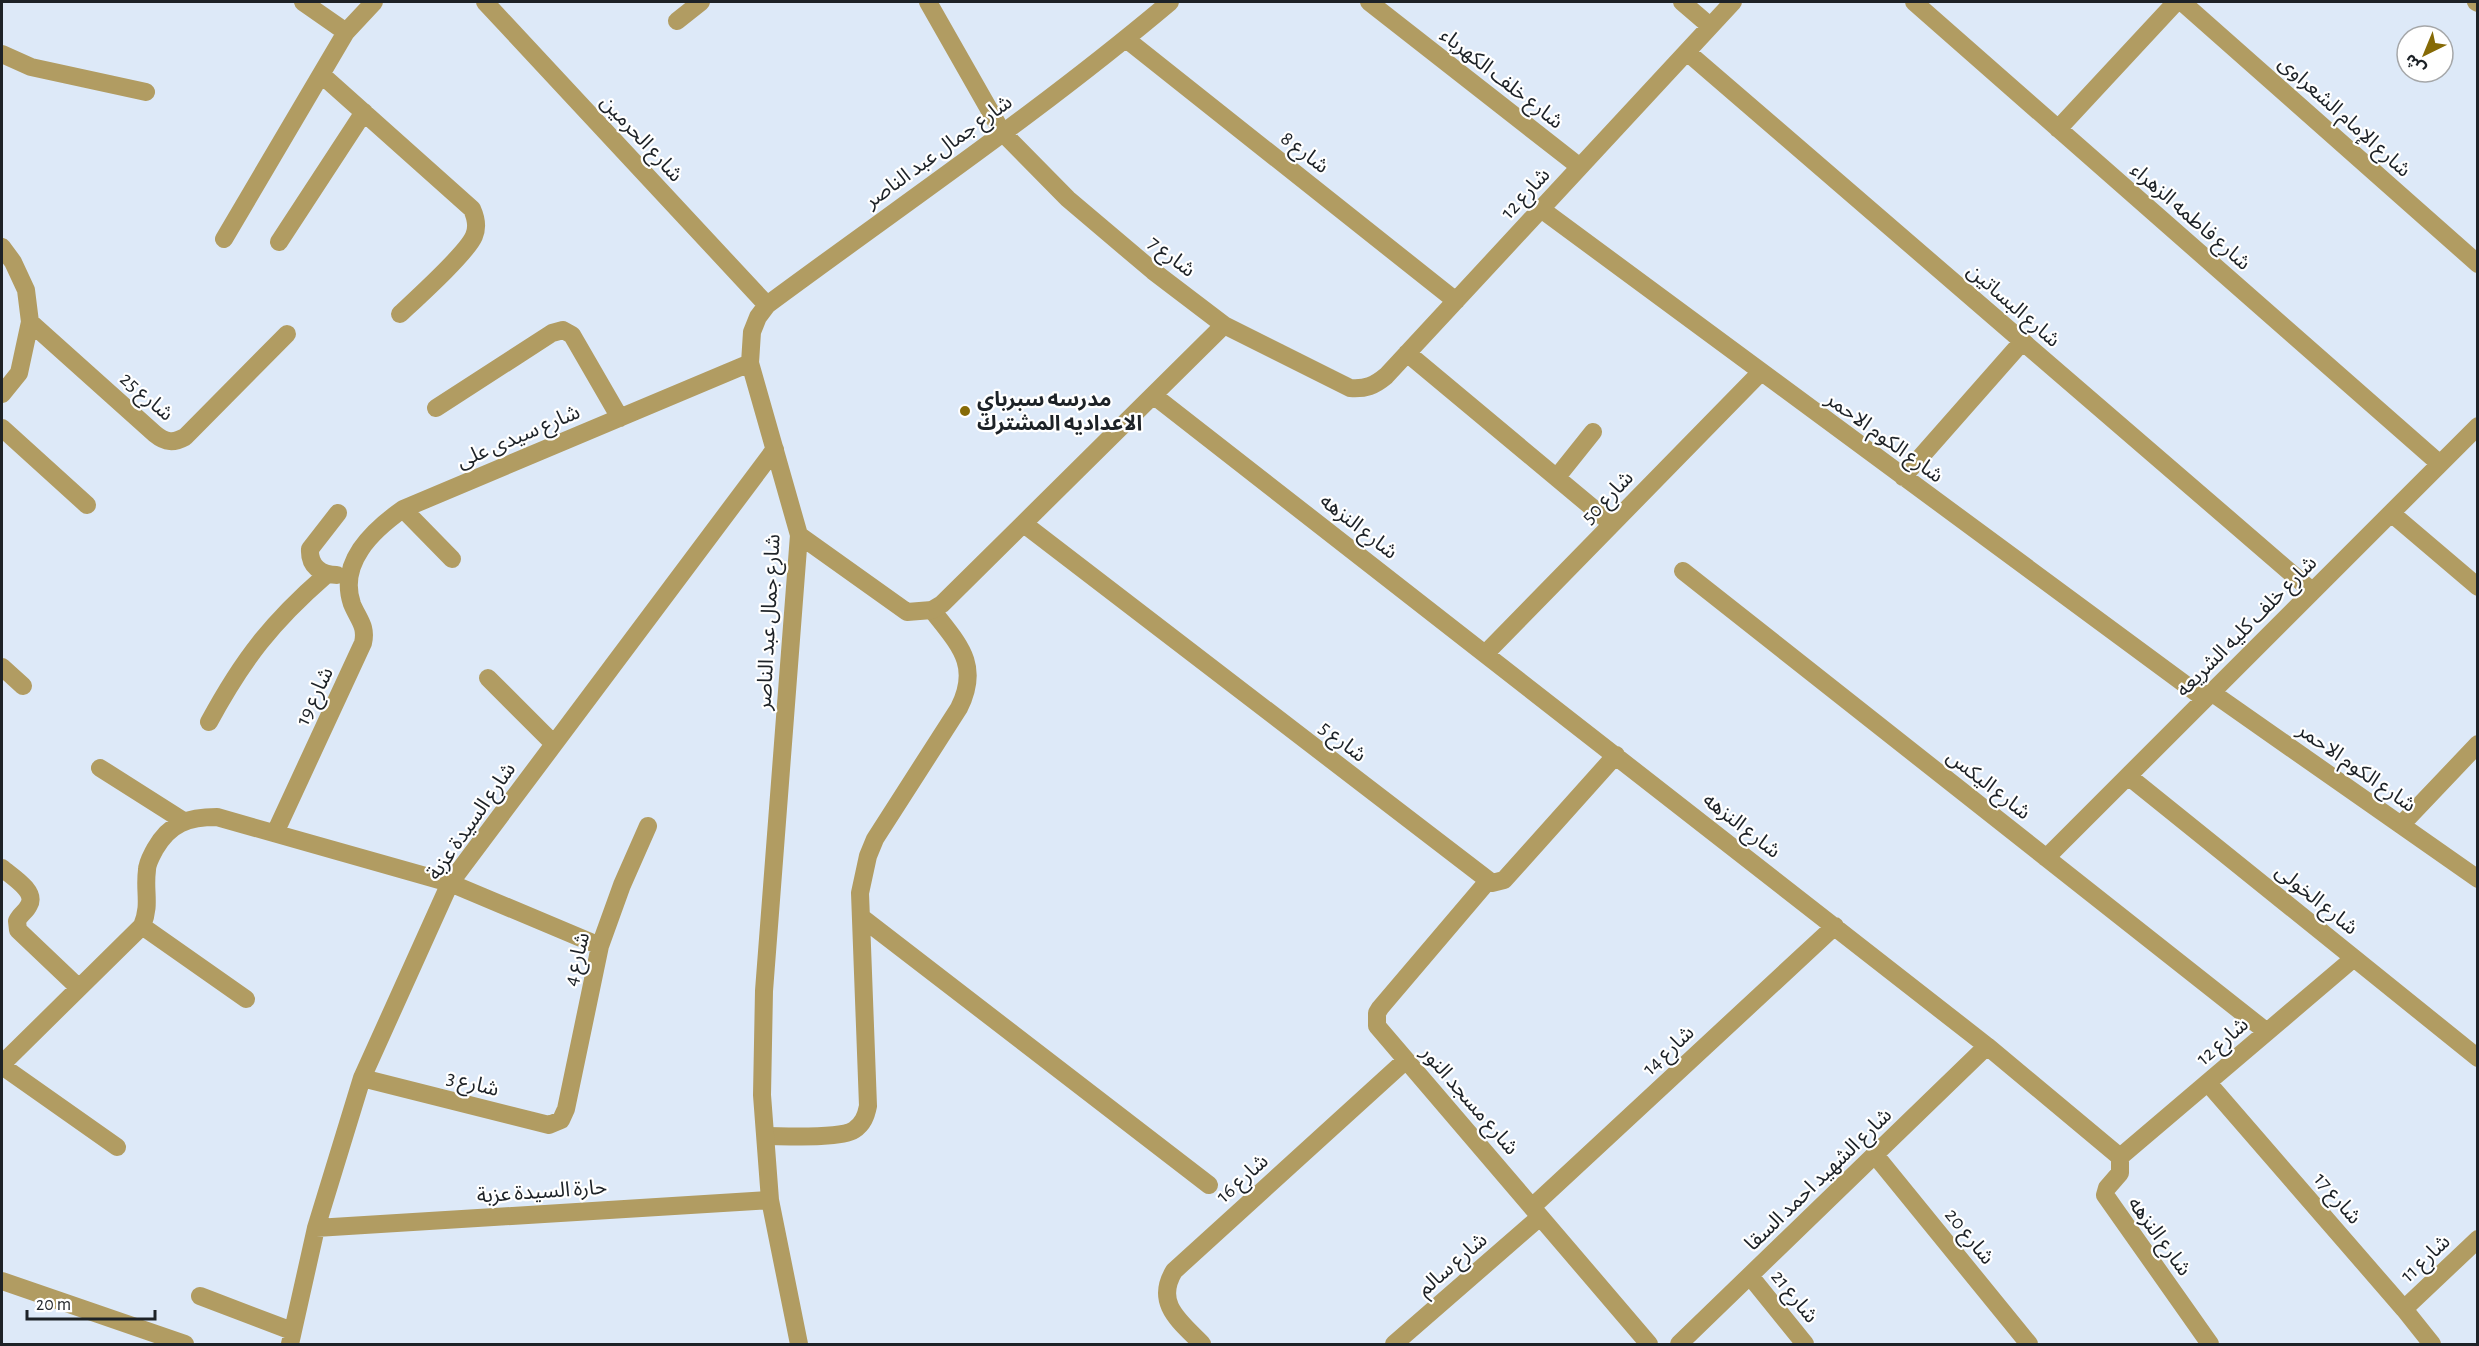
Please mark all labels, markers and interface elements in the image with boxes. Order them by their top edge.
street label: شارع خلف الكهرباء [1434,24,1567,136]
north arrow [2395,24,2455,84]
street label: شارع الإمام الشعراوى [2273,50,2417,182]
street label: شارع الحرمين [594,91,687,188]
street label: شارع جمال عبد الناصر [860,91,1018,216]
street label: شارع 8 [1274,127,1333,181]
street label: شارع فاطمه الزهراء [2124,159,2255,277]
street label: شارع 12 [1497,164,1557,226]
street label: شارع 7 [1142,232,1199,284]
street label: شارع البساتين [1961,260,2064,354]
street label: شارع 25 [113,368,177,428]
street label: شارع الكوم الاحمر [1819,387,1947,491]
place label: مدرسه سبرباي الاعداديه المشترك [977,389,1142,435]
street label: شارع سيدى على [454,401,584,476]
marker: مدرسه سبرباي الاعداديه المشترك [958,404,972,418]
street label: شارع 50 [1577,467,1640,531]
street label: شارع النزهه [1314,490,1401,566]
street label: شارع جمال عبد الناصر [753,533,788,712]
street label: شارع خلف كليه الشريعه [2172,552,2324,704]
street label: شارع 19 [292,664,341,730]
street label: شارع 5 [1313,717,1370,769]
street label: شارع الكوم الاحمر [2290,718,2420,820]
street label: شارع اليكس [1940,745,2035,827]
street label: شارع السيدة عزبة [423,759,523,886]
street label: شارع النزهه [1697,789,1784,865]
street label: شارع الخولى [2269,860,2362,942]
street label: شارع 4 [560,930,597,989]
street label: شارع 12 [2192,1013,2255,1072]
street label: شارع 14 [1639,1022,1701,1082]
street label: شارع مسجد النور [1413,1041,1522,1161]
street label: شارع 3 [444,1067,501,1104]
street label: شارع الشهيد احمد السقا [1741,1104,1898,1257]
street label: شارع 16 [1212,1150,1275,1210]
street label: شارع 17 [2307,1169,2365,1231]
street label: حارة السيدة عزبة [476,1176,608,1208]
street label: شارع النزهه [2121,1193,2195,1282]
street label: شارع 20 [1938,1204,1998,1271]
street label: شارع سالم [1414,1229,1494,1303]
street label: شارع 11 [2397,1231,2457,1289]
street label: شارع 21 [1764,1266,1822,1329]
scale bar [27,1283,154,1321]
text: 20 m [36,1296,71,1314]

